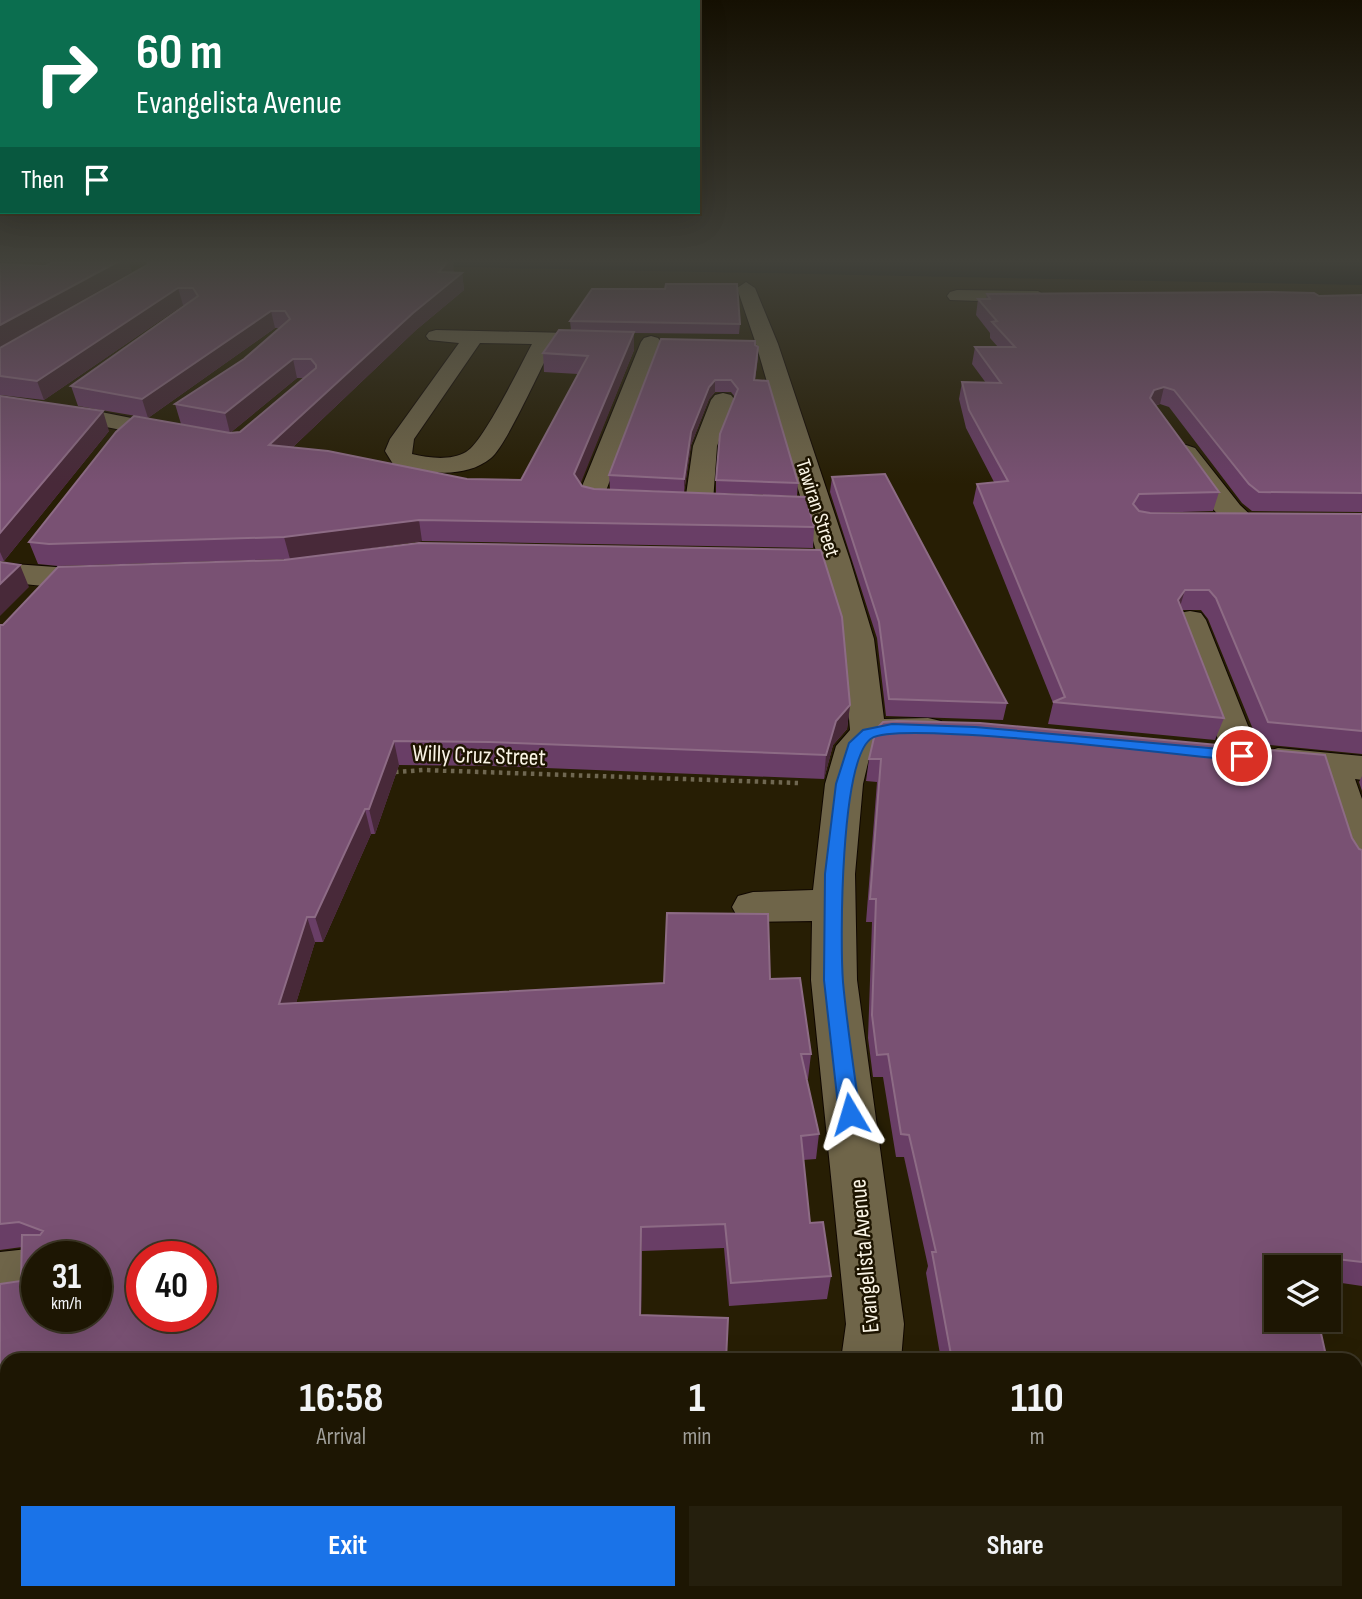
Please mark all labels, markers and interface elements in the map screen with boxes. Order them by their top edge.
text: 60 m [136,24,223,83]
icon: right [21,28,112,119]
text: Evangelista Avenue [136,84,342,123]
icon: arrive [78,161,116,199]
text: Then [21,165,64,196]
street label: Tawiran Street [790,456,845,560]
pin [1212,726,1272,786]
icon: arrive [1223,737,1261,775]
street label: Willy Cruz Street [412,739,546,772]
position arrow [813,1077,887,1151]
street label: Evangelista Avenue [843,1178,886,1334]
speed limit sign: 40 [126,1241,217,1332]
map controls [1264,1255,1341,1332]
button: layers [1264,1255,1341,1332]
text: 31 [52,1256,81,1299]
text: km/h [51,1293,82,1314]
text: 16:58 [299,1373,383,1424]
text: 1 [689,1373,705,1424]
text: 110 [1011,1373,1064,1424]
text: Arrival [317,1423,366,1451]
text: min [683,1423,711,1451]
text: m [1030,1423,1045,1451]
button: Exit [21,1506,675,1586]
button: Share [689,1506,1342,1586]

